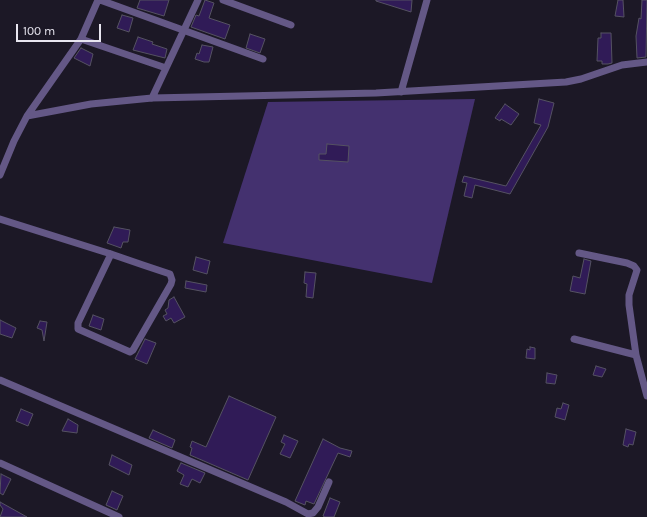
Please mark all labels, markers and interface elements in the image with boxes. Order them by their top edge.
scale bar [18,16,103,42]
text: 100 m [23,24,55,38]

